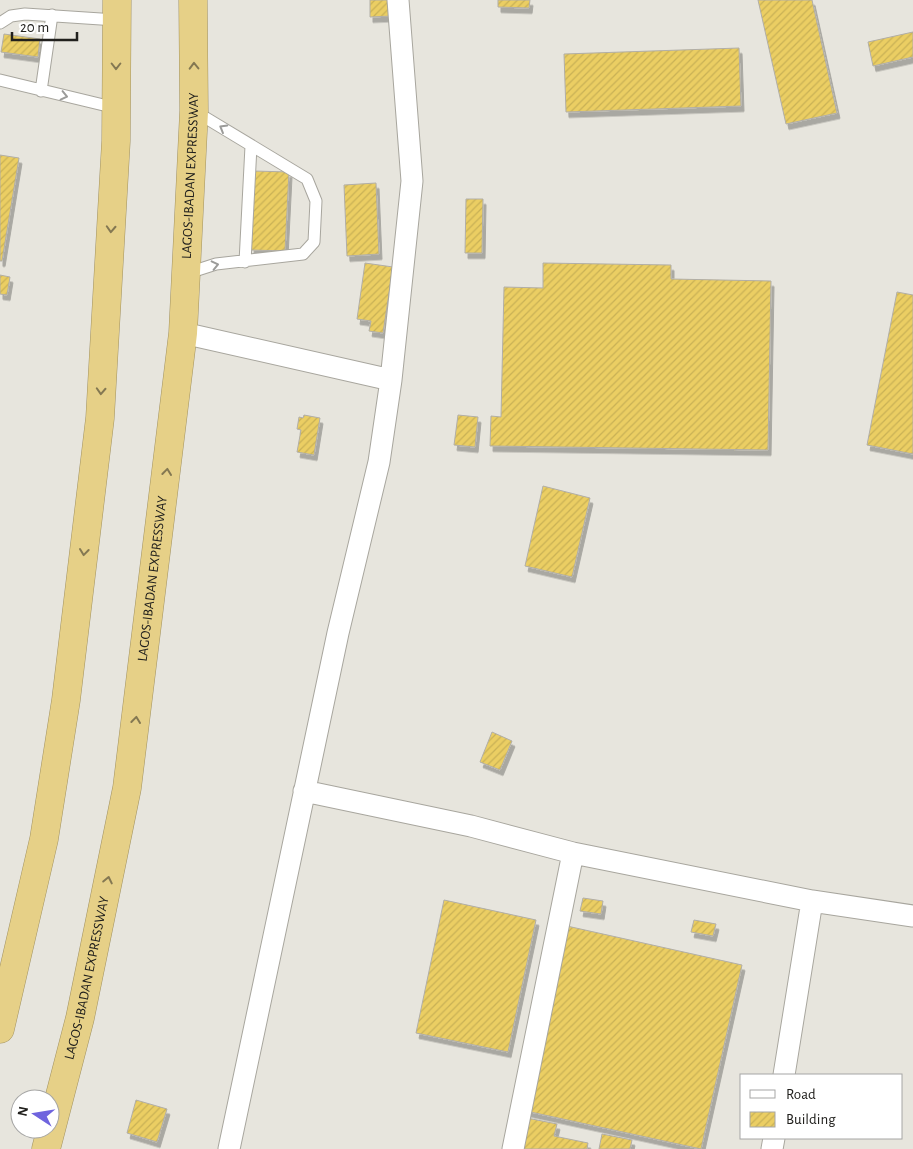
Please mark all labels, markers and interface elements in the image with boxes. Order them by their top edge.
scale bar [12,10,78,42]
text: 20 m [20,20,49,35]
one-way arrow [189,61,199,69]
one-way arrow [111,62,121,70]
one-way arrow [60,90,69,101]
street label: LAGOS-IBADAN EXPRESSWAY [180,92,201,259]
one-way arrow [219,125,228,135]
one-way arrow [105,225,116,233]
one-way arrow [210,260,219,271]
one-way arrow [96,387,107,395]
one-way arrow [161,468,172,476]
street label: LAGOS-IBADAN EXPRESSWAY [136,494,170,662]
one-way arrow [79,549,90,557]
one-way arrow [130,716,141,724]
one-way arrow [103,876,113,885]
street label: LAGOS-IBADAN EXPRESSWAY [62,894,112,1061]
legend [740,1074,903,1139]
text: Road [786,1087,816,1102]
north arrow [10,1089,60,1139]
text: N [15,1105,31,1118]
text: Building [786,1112,836,1127]

